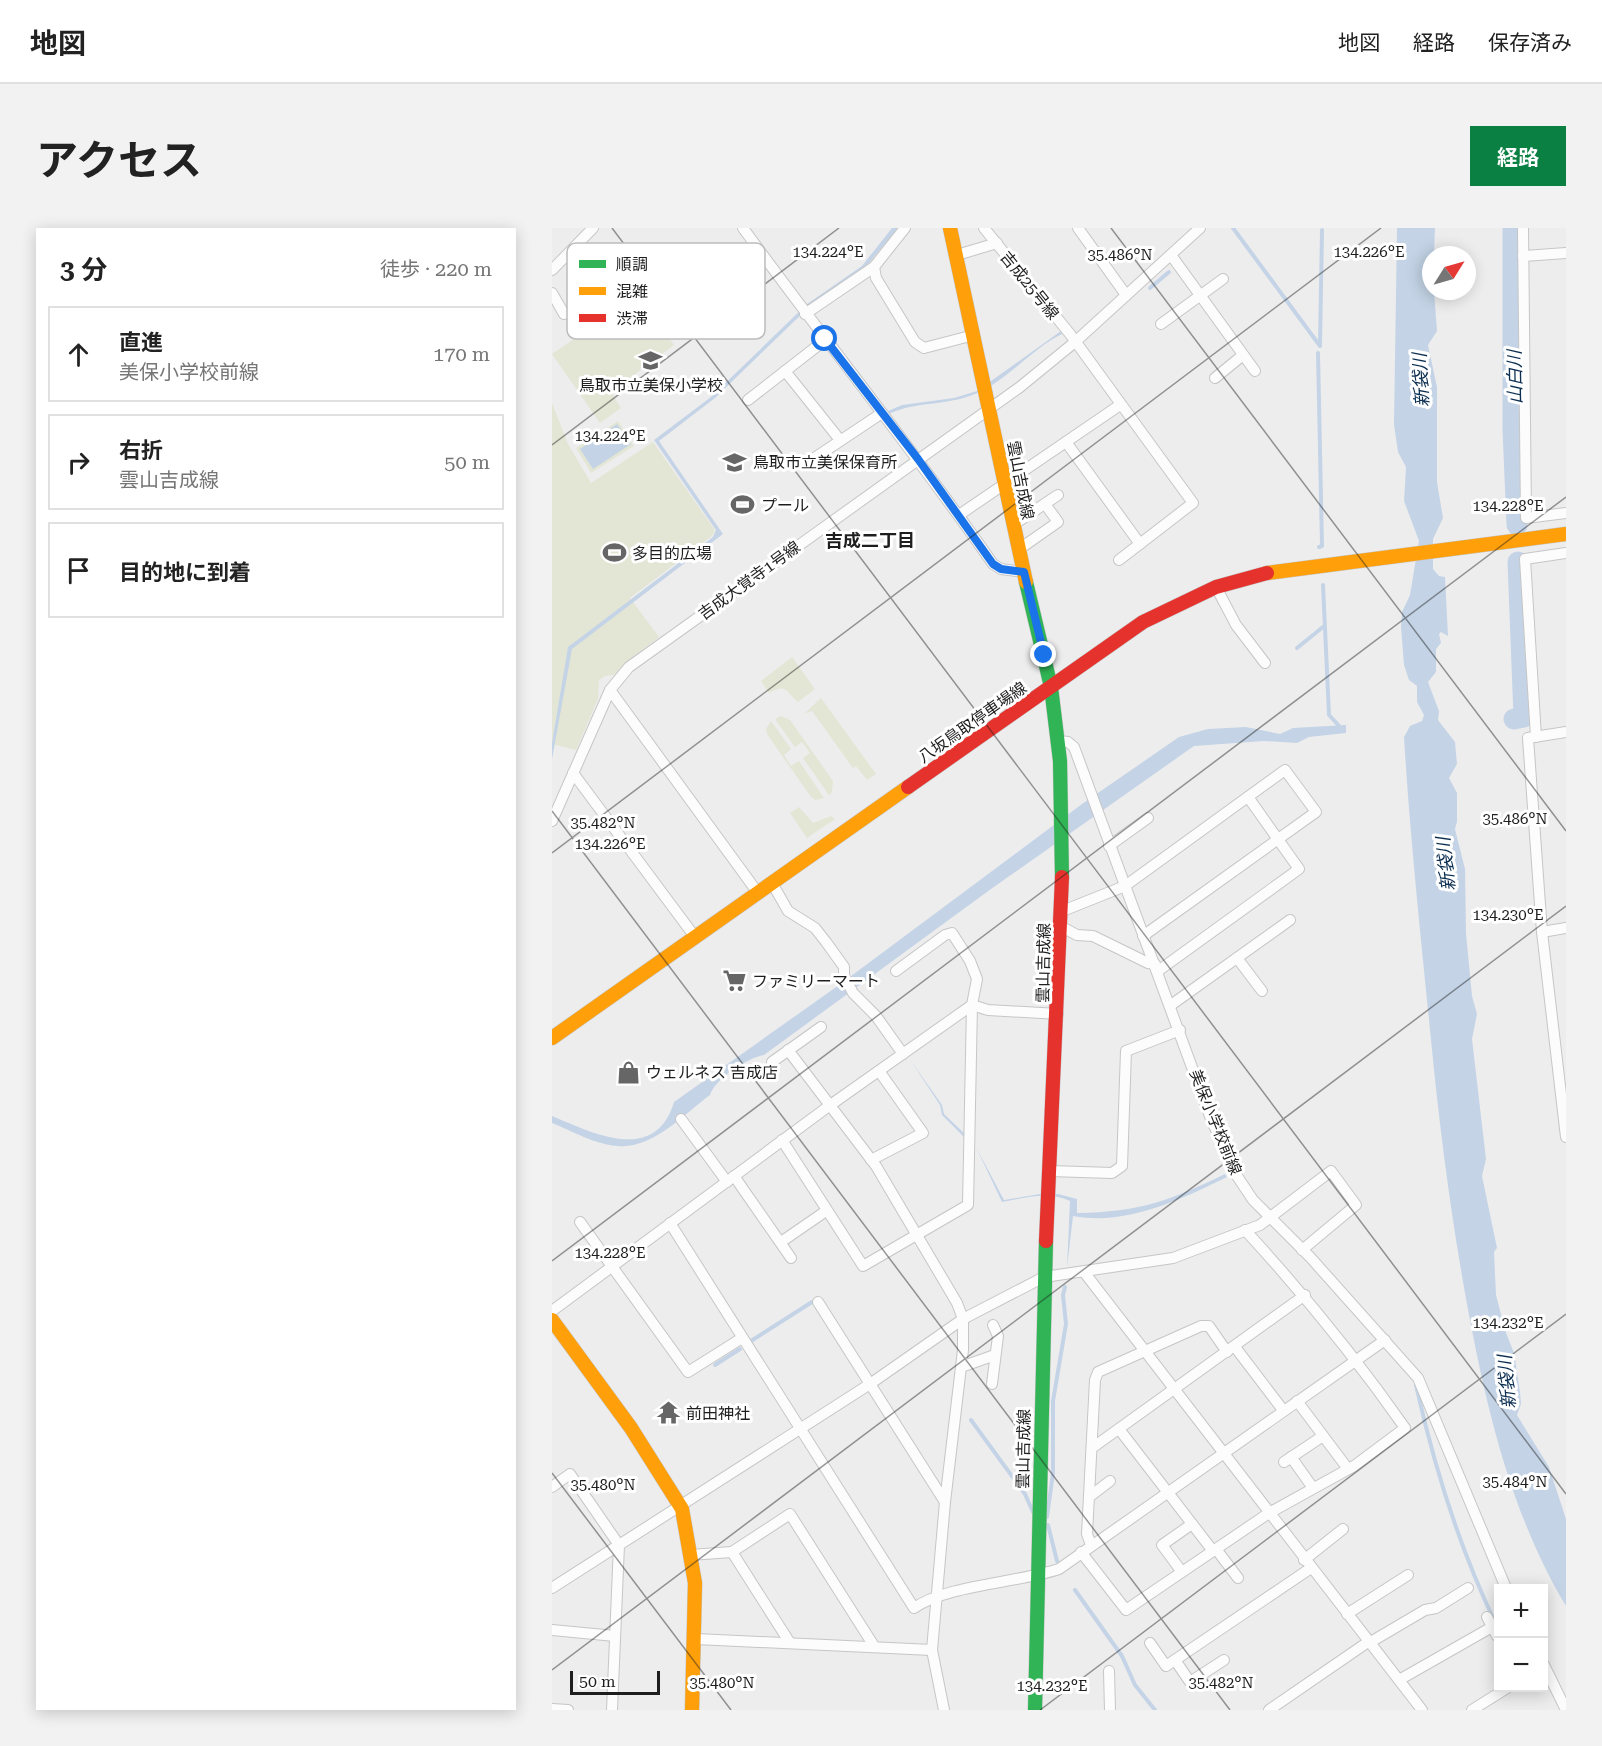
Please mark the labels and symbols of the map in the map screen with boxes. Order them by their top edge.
legend [567,243,765,339]
text: 134.224°E [792,243,864,261]
text: 134.226°E [1333,243,1405,261]
text: 35.486°N [1087,246,1153,264]
north arrow [1422,246,1476,300]
street label: 吉成25号線 [996,248,1063,323]
text: 順調 [616,255,648,274]
text: 混雑 [616,282,648,301]
text: 渋滞 [616,309,648,328]
route start [811,325,837,351]
school or university icon: 鳥取市立美保小学校 [638,347,664,373]
water label: 山白川 [1503,348,1525,404]
water label: 新袋川 [1408,351,1432,408]
place label: 鳥取市立美保小学校 [579,376,723,395]
text: 134.224°E [574,427,646,445]
street label: 雲山吉成線 [1004,439,1037,521]
school or university icon: 鳥取市立美保保育所 [722,449,748,475]
place label: 鳥取市立美保保育所 [753,453,897,472]
sports icon: プール [730,492,756,518]
place label: プール [761,496,809,515]
text: 134.228°E [1472,497,1544,515]
district label: 吉成二丁目 [825,530,915,551]
street label: 吉成大覚寺1号線 [695,537,804,624]
sports icon: 多目的広場 [601,540,627,566]
place label: 多目的広場 [632,544,712,563]
route end [1030,641,1056,667]
street label: 八坂鳥取停車場線 [914,678,1030,767]
text: 35.486°N [1482,810,1548,828]
text: 35.482°N [570,814,636,832]
water label: 新袋川 [1432,834,1459,892]
text: 134.226°E [574,835,646,853]
text: 134.230°E [1472,906,1544,924]
street label: 雲山吉成線 [1033,923,1054,1003]
supermarket icon: ファミリーマート [721,968,747,994]
place label: ファミリーマート [752,972,880,991]
shop icon: ウェルネス 吉成店 [615,1059,641,1085]
place label: ウェルネス 吉成店 [646,1063,778,1082]
street label: 美保小学校前線 [1186,1067,1245,1178]
text: 134.228°E [574,1244,646,1262]
text: 134.232°E [1472,1314,1544,1332]
water label: 新袋川 [1494,1352,1519,1410]
temple icon: 前田神社 [655,1400,681,1426]
place label: 前田神社 [686,1404,750,1423]
street label: 雲山吉成線 [1013,1409,1034,1489]
text: 35.484°N [1482,1473,1548,1491]
text: 35.480°N [570,1476,636,1494]
scale bar [570,1668,660,1696]
text: 35.480°N [689,1674,755,1692]
text: 35.482°N [1188,1674,1254,1692]
text: 134.232°E [1016,1677,1088,1695]

